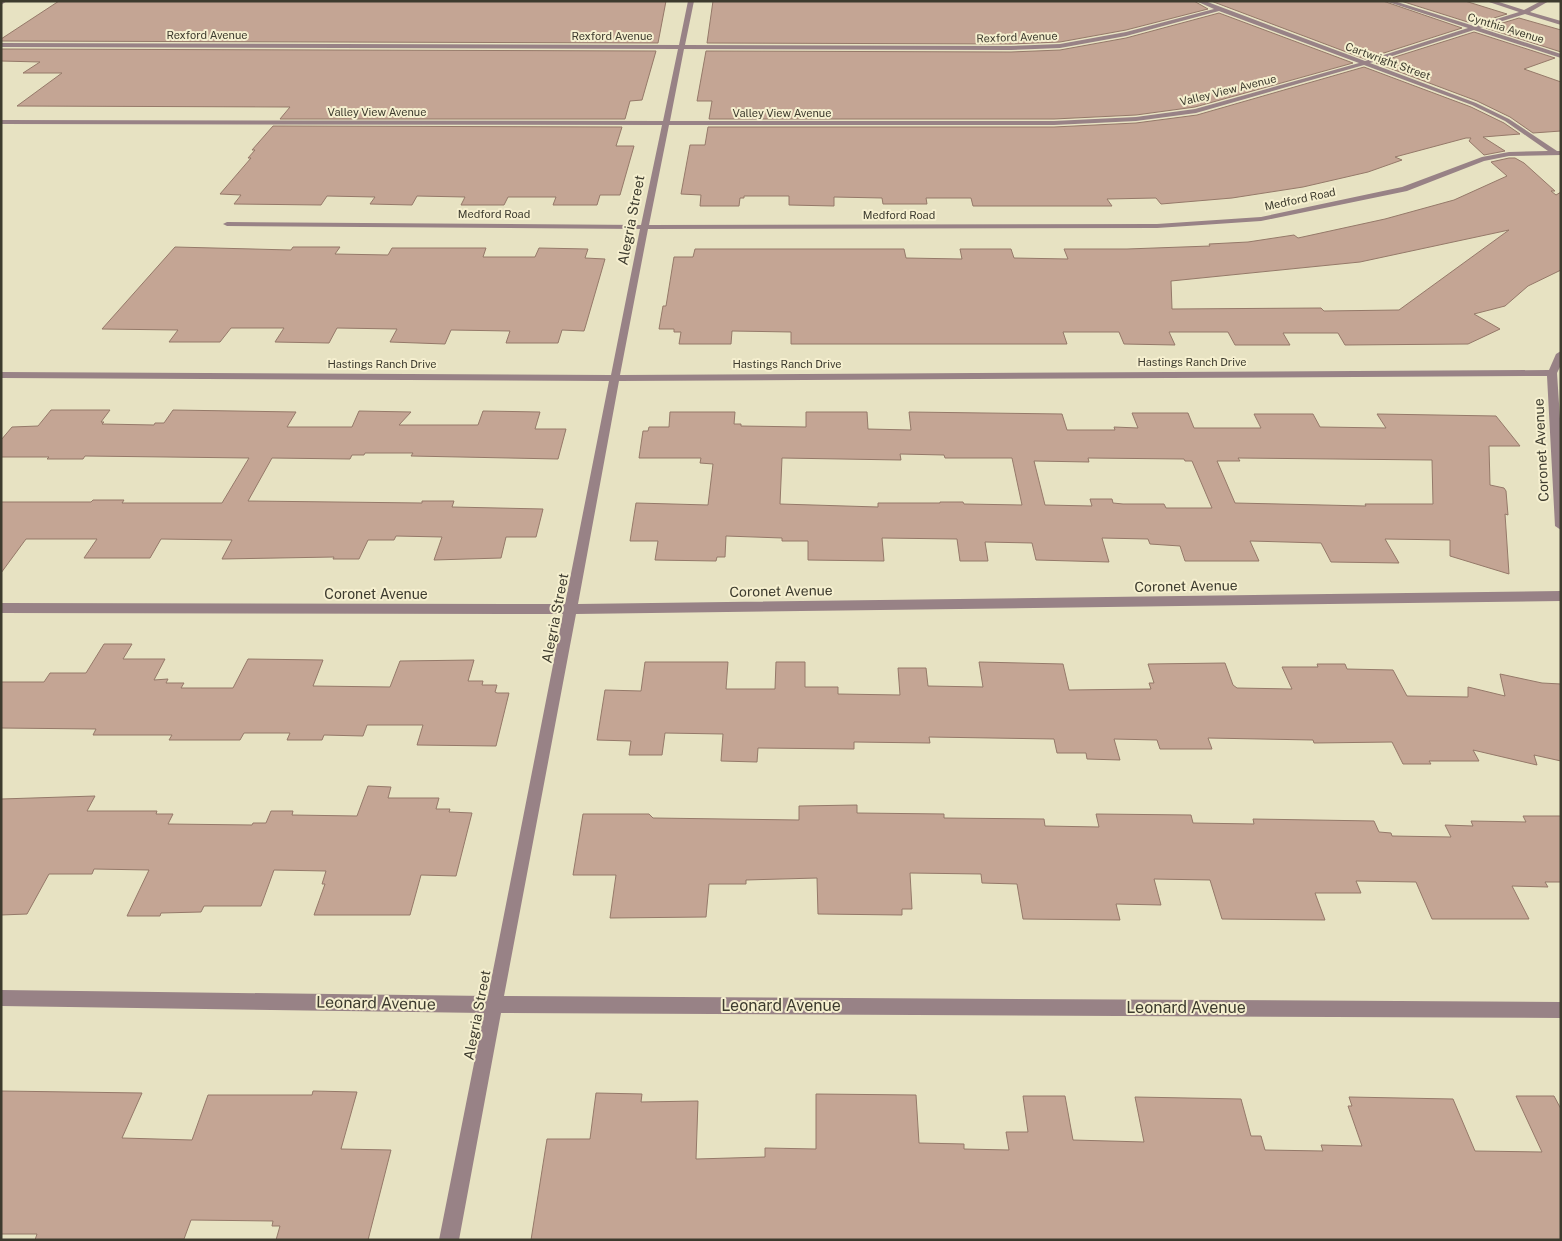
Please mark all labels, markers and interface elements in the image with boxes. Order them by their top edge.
street label: Cynthia Avenue [1466,11,1546,45]
street label: Rexford Avenue [166,29,248,41]
street label: Rexford Avenue [571,30,653,42]
street label: Rexford Avenue [976,30,1058,44]
street label: Cartwright Street [1344,40,1432,82]
street label: Valley View Avenue [1179,72,1277,108]
street label: Valley View Avenue [328,106,426,118]
street label: Valley View Avenue [733,107,831,119]
street label: Alegria Street [614,174,648,266]
street label: Medford Road [1263,186,1337,212]
street label: Medford Road [458,208,530,220]
street label: Medford Road [863,209,935,221]
street label: Hastings Ranch Drive [1137,356,1247,368]
street label: Hastings Ranch Drive [327,358,437,370]
street label: Hastings Ranch Drive [732,358,842,370]
street label: Coronet Avenue [1530,398,1552,502]
street label: Alegria Street [538,572,572,664]
street label: Coronet Avenue [1134,577,1238,595]
street label: Coronet Avenue [729,582,833,600]
street label: Coronet Avenue [324,586,428,602]
street label: Alegria Street [460,969,494,1061]
street label: Leonard Avenue [316,992,436,1014]
street label: Leonard Avenue [721,996,841,1015]
street label: Leonard Avenue [1126,998,1246,1017]

